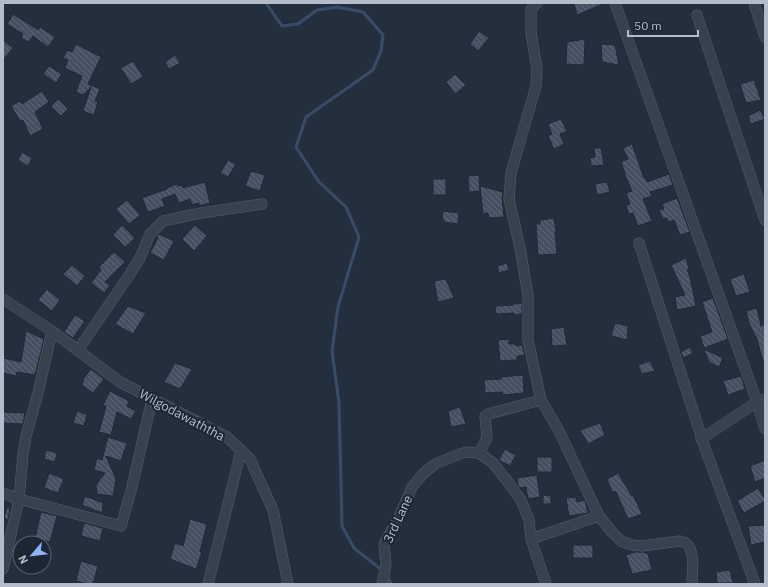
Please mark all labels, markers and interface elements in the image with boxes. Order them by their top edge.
scale bar [628,12,698,38]
text: 50 m [634,18,662,33]
street label: Wilgodawaththa [136,385,228,445]
street label: 3rd Lane [380,492,416,546]
north arrow [12,535,52,575]
text: N [15,553,31,566]

